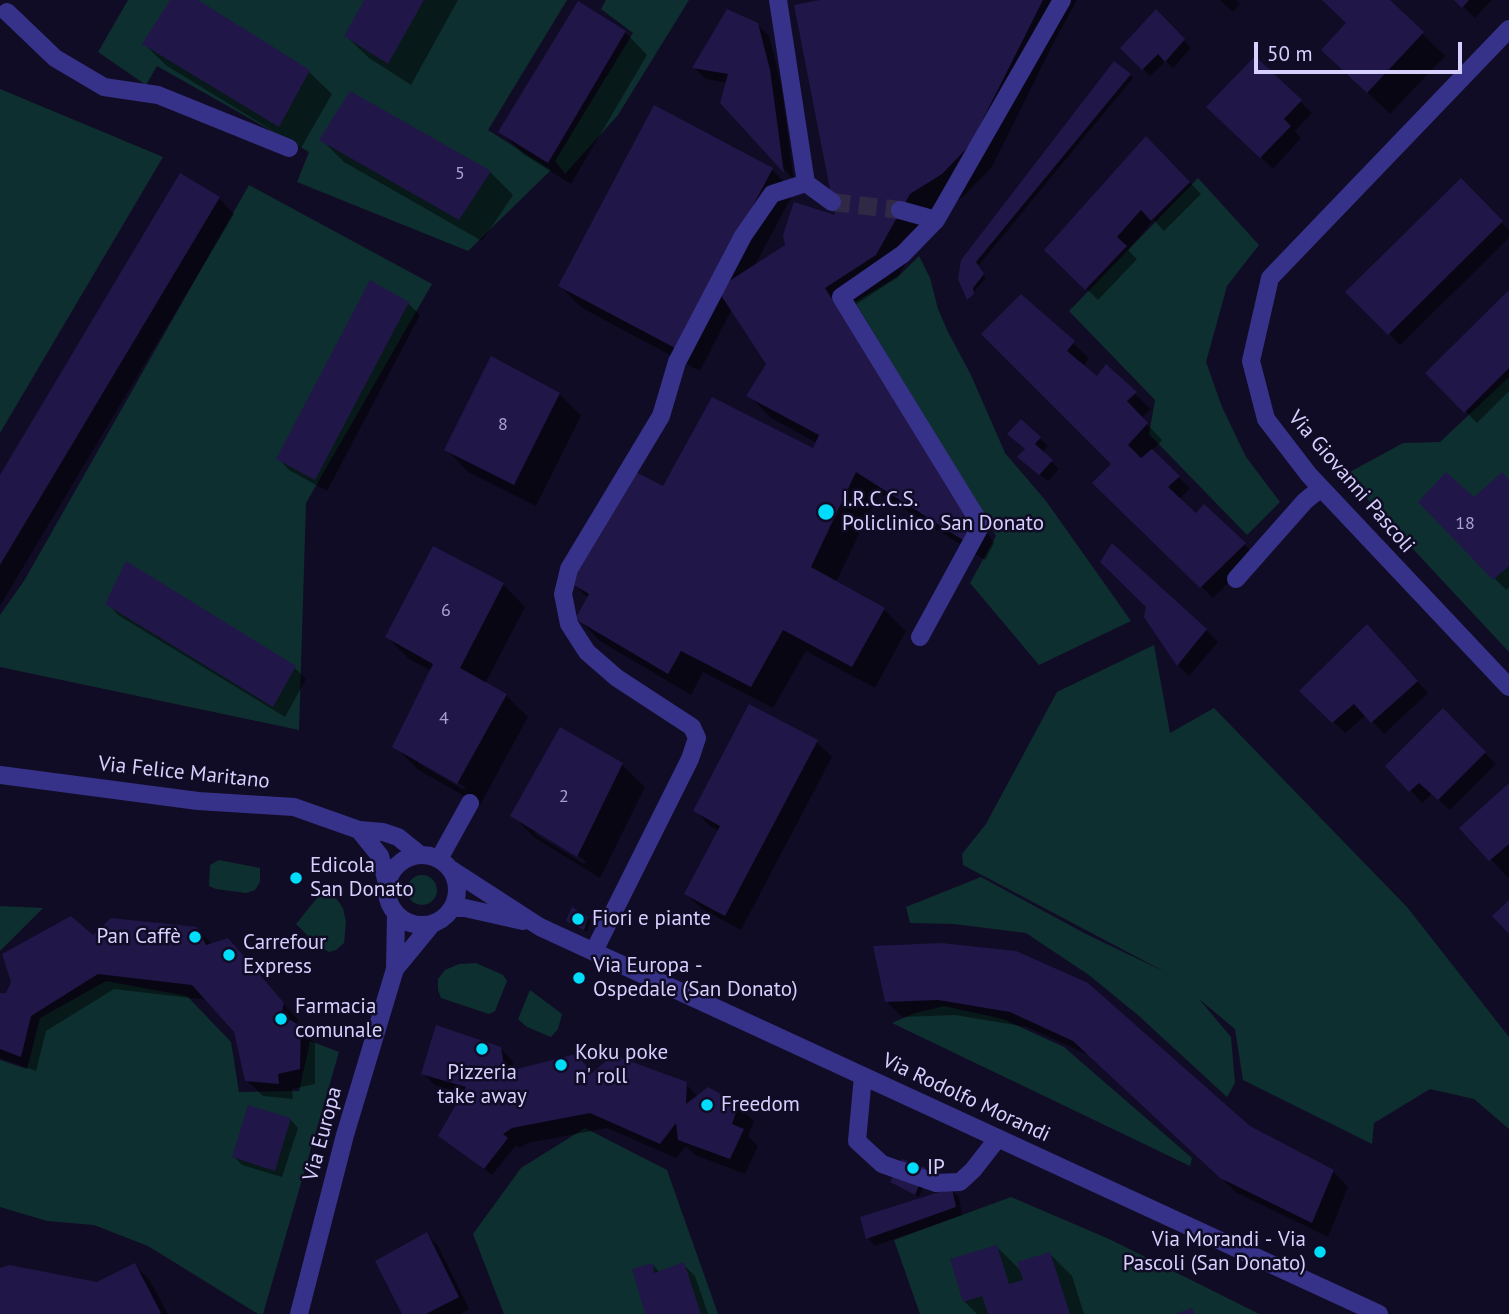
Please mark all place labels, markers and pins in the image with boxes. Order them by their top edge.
place label: I.R.C.C.S. Policlinico San Donato [842,487,1044,537]
marker: I.R.C.C.S. Policlinico San Donato [816,502,836,522]
place label: Edicola San Donato [310,853,414,903]
marker: Edicola San Donato [288,870,304,886]
place label: Fiori e piante [592,906,711,932]
marker: Fiori e piante [570,911,586,927]
place label: Pan Caffè [97,924,181,950]
marker: Pan Caffè [187,929,203,945]
place label: Carrefour Express [243,930,326,980]
marker: Carrefour Express [221,947,237,963]
place label: Via Europa - Ospedale (San Donato) [593,953,798,1003]
marker: Via Europa - Ospedale (San Donato) [571,970,587,986]
place label: Farmacia comunale [295,994,382,1044]
marker: Farmacia comunale [273,1011,289,1027]
place label: Koku poke n' roll [575,1040,668,1090]
marker: Pizzeria take away [474,1041,490,1057]
marker: Koku poke n' roll [553,1057,569,1073]
place label: Pizzeria take away [437,1060,527,1110]
place label: Freedom [721,1092,800,1118]
marker: Freedom [699,1097,715,1113]
place label: IP [927,1155,945,1181]
marker: IP [905,1160,921,1176]
place label: Via Morandi - Via Pascoli (San Donato) [1123,1227,1306,1277]
marker: Via Morandi - Via Pascoli (San Donato) [1312,1244,1328,1260]

